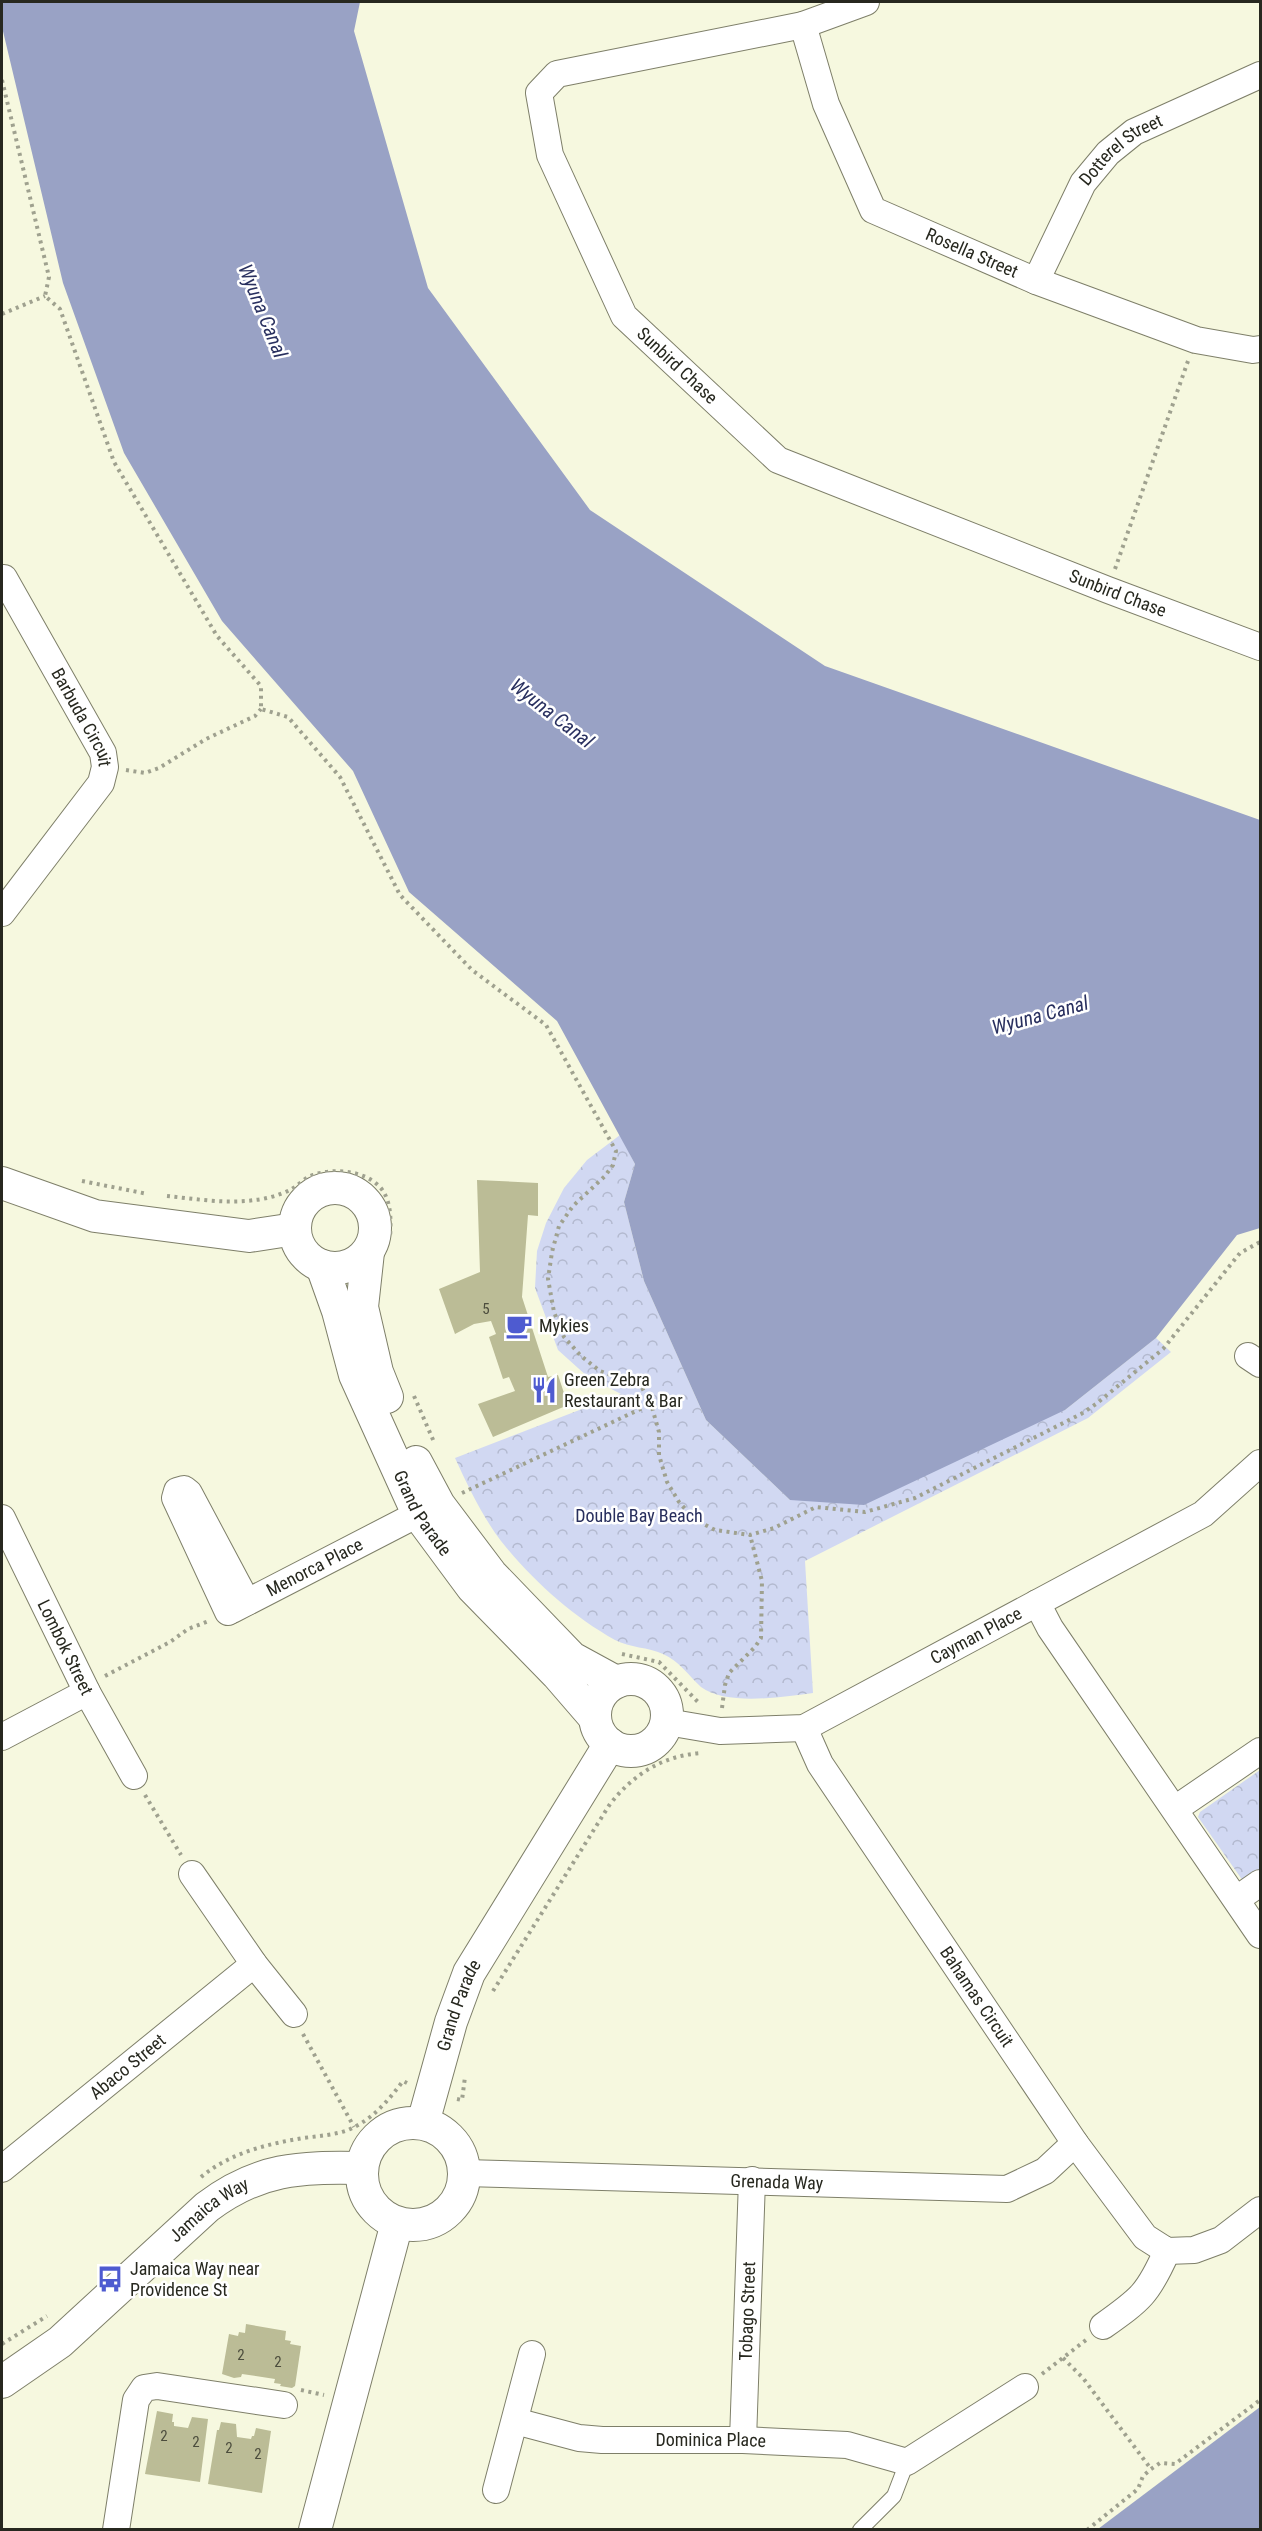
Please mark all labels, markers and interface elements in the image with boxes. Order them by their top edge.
street label: Dotterel Street [1075,110,1166,189]
street label: Rosella Street [923,223,1021,282]
water label: Wyuna Canal [233,261,293,362]
street label: Sunbird Chase [633,323,722,408]
street label: Sunbird Chase [1066,565,1169,621]
street label: Barbuda Circuit [47,664,116,768]
water label: Wyuna Canal [506,673,599,753]
water label: Wyuna Canal [989,990,1091,1039]
house number: 5 [482,1300,490,1318]
cafe icon: Mykies [504,1311,534,1341]
place label: Mykies [539,1315,589,1336]
place label: Green Zebra Restaurant & Bar [564,1369,683,1411]
restaurant icon: Green Zebra Restaurant & Bar [529,1375,559,1405]
street label: Grand Parade [390,1467,456,1560]
park label: Double Bay Beach [575,1505,703,1526]
street label: Menorca Place [263,1533,366,1600]
street label: Lombok Street [33,1596,98,1698]
street label: Cayman Place [926,1602,1025,1668]
street label: Bahamas Circuit [936,1942,1018,2051]
street label: Grand Parade [432,1955,485,2053]
street label: Abaco Street [85,2029,170,2103]
street label: Grenada Way [730,2170,824,2194]
street label: Jamaica Way [165,2173,252,2246]
place label: Jamaica Way near Providence St [130,2258,260,2300]
street label: Tobago Street [735,2261,759,2361]
bus stop icon: Jamaica Way near Providence St [95,2264,125,2294]
house number: 2 [237,2346,245,2364]
house number: 2 [274,2353,282,2371]
house number: 2 [160,2427,168,2445]
street label: Dominica Place [655,2429,766,2451]
house number: 2 [192,2433,200,2451]
house number: 2 [225,2439,233,2457]
house number: 2 [254,2445,262,2463]

